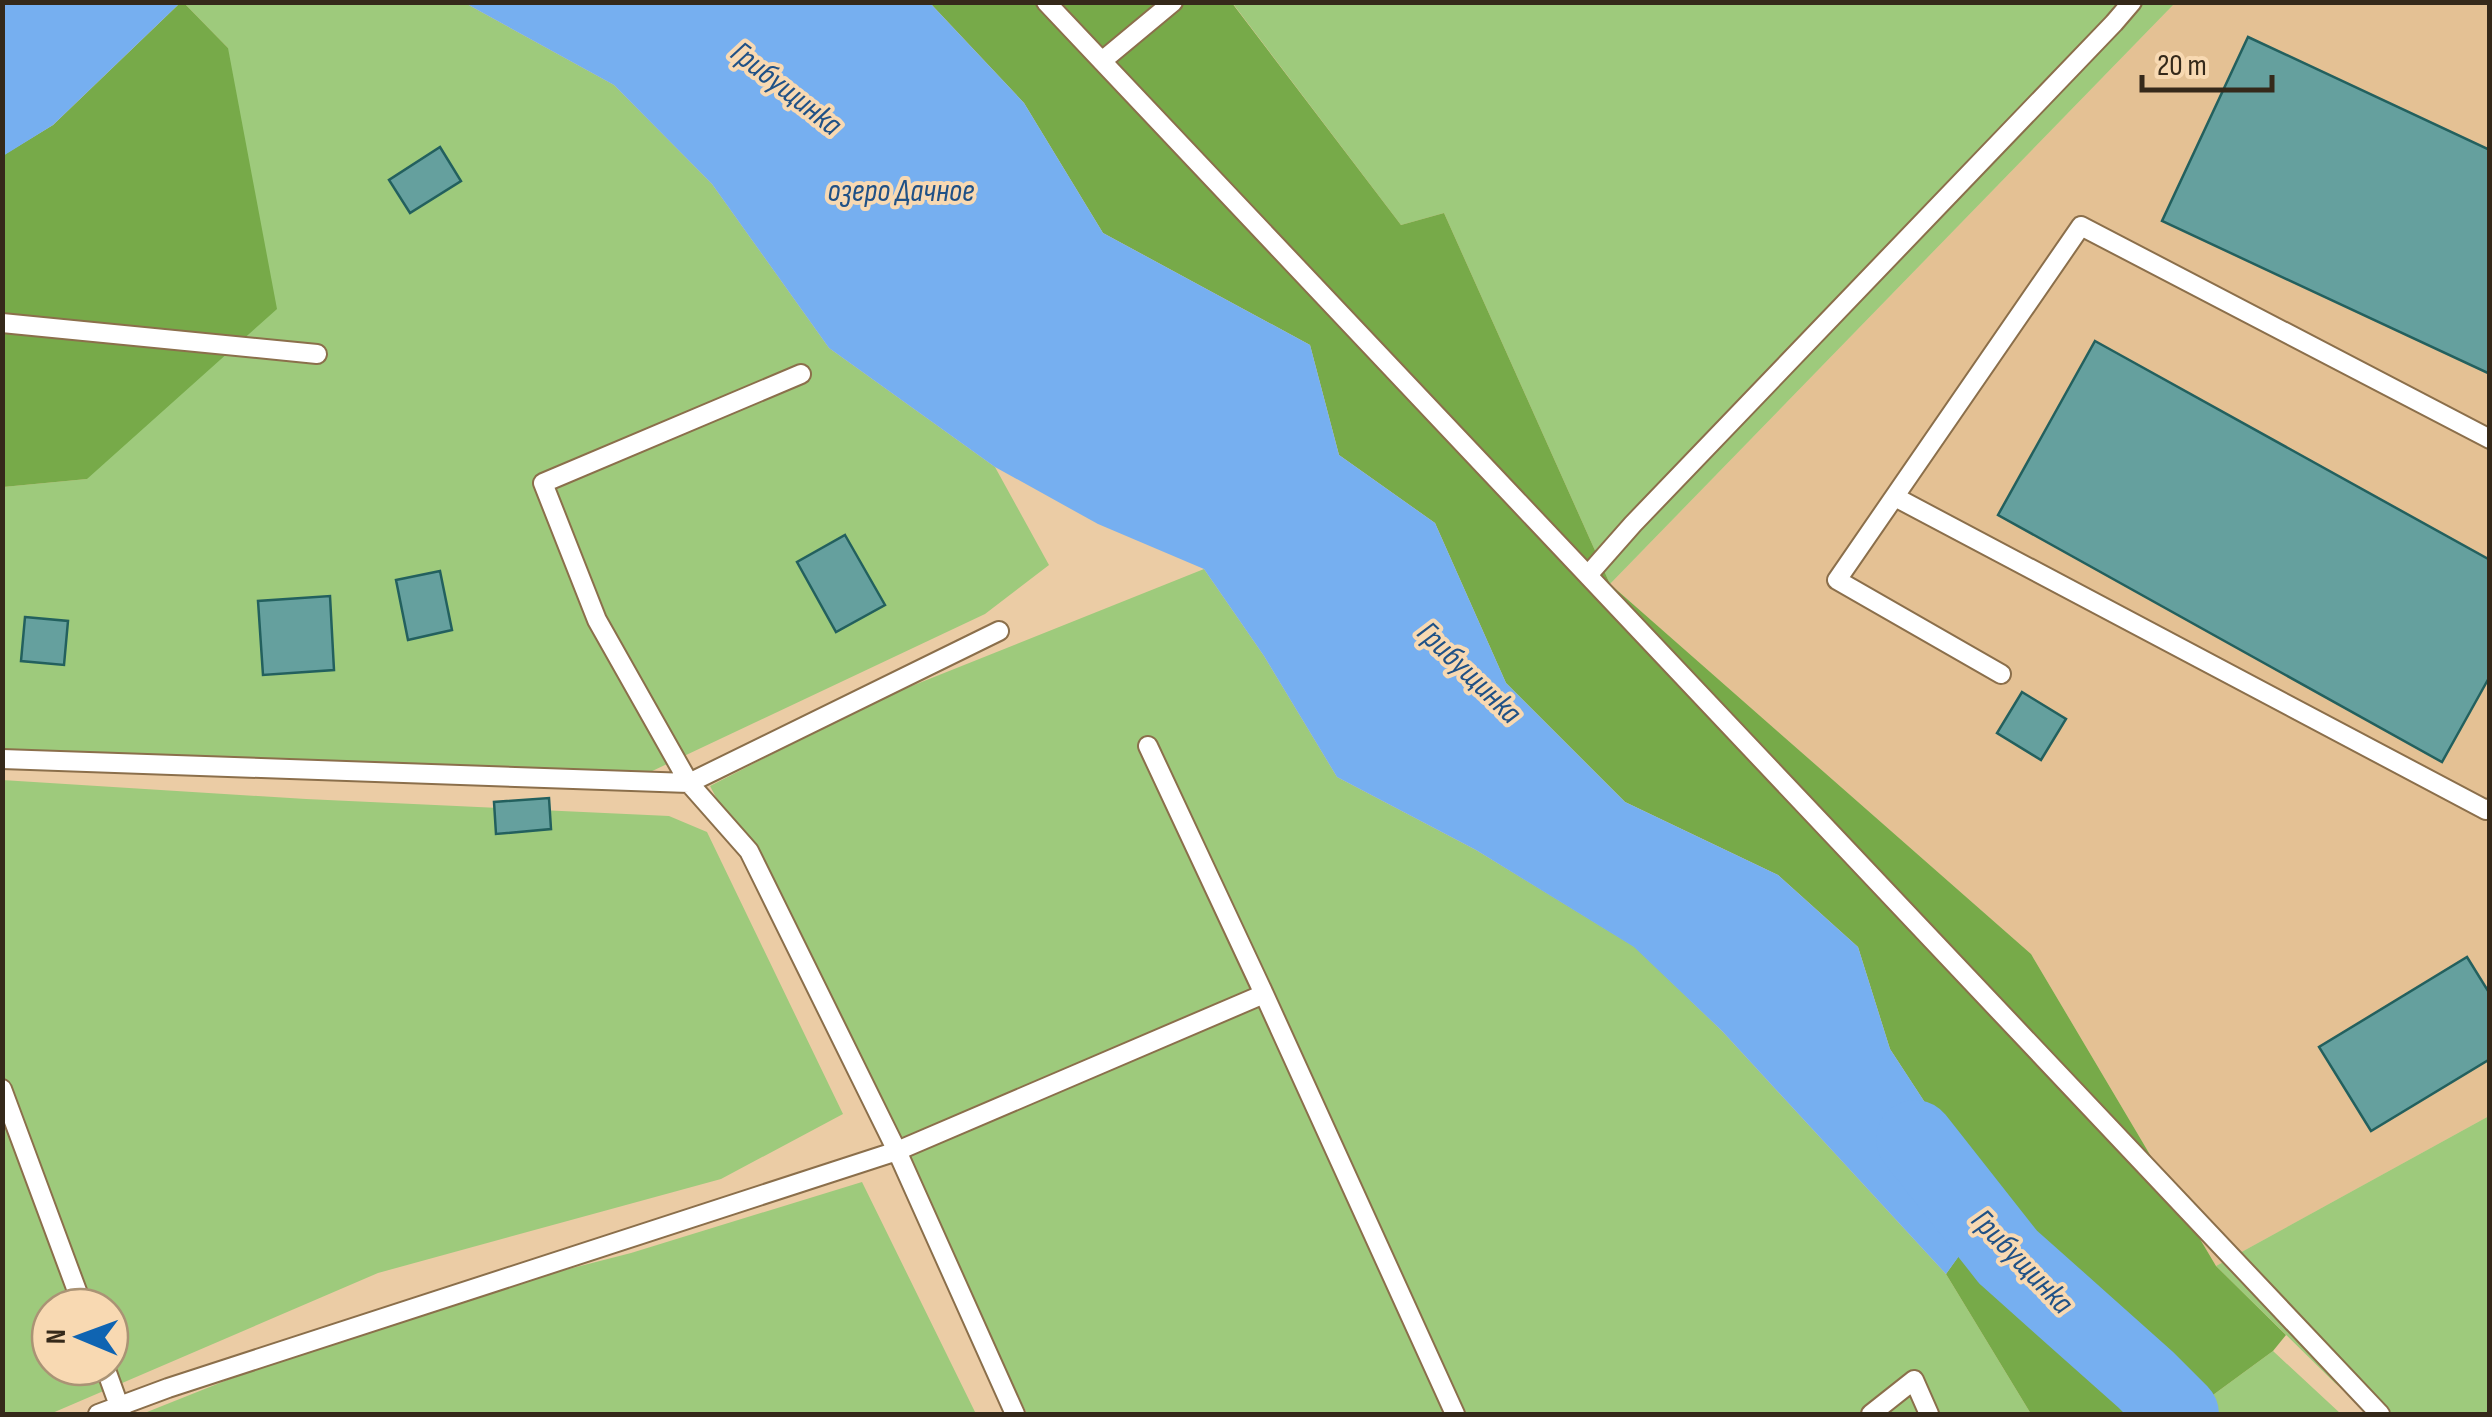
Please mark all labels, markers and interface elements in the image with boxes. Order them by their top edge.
scale bar [2142,30,2272,92]
water label: Грибущинка [722,33,850,145]
text: 20 m [2157,48,2207,84]
water label: озеро Дачное [827,172,975,211]
water label: Грибущинка [1408,614,1530,732]
water label: Грибущинка [1963,1201,2081,1323]
north arrow [30,1287,130,1387]
text: N [40,1329,73,1344]

